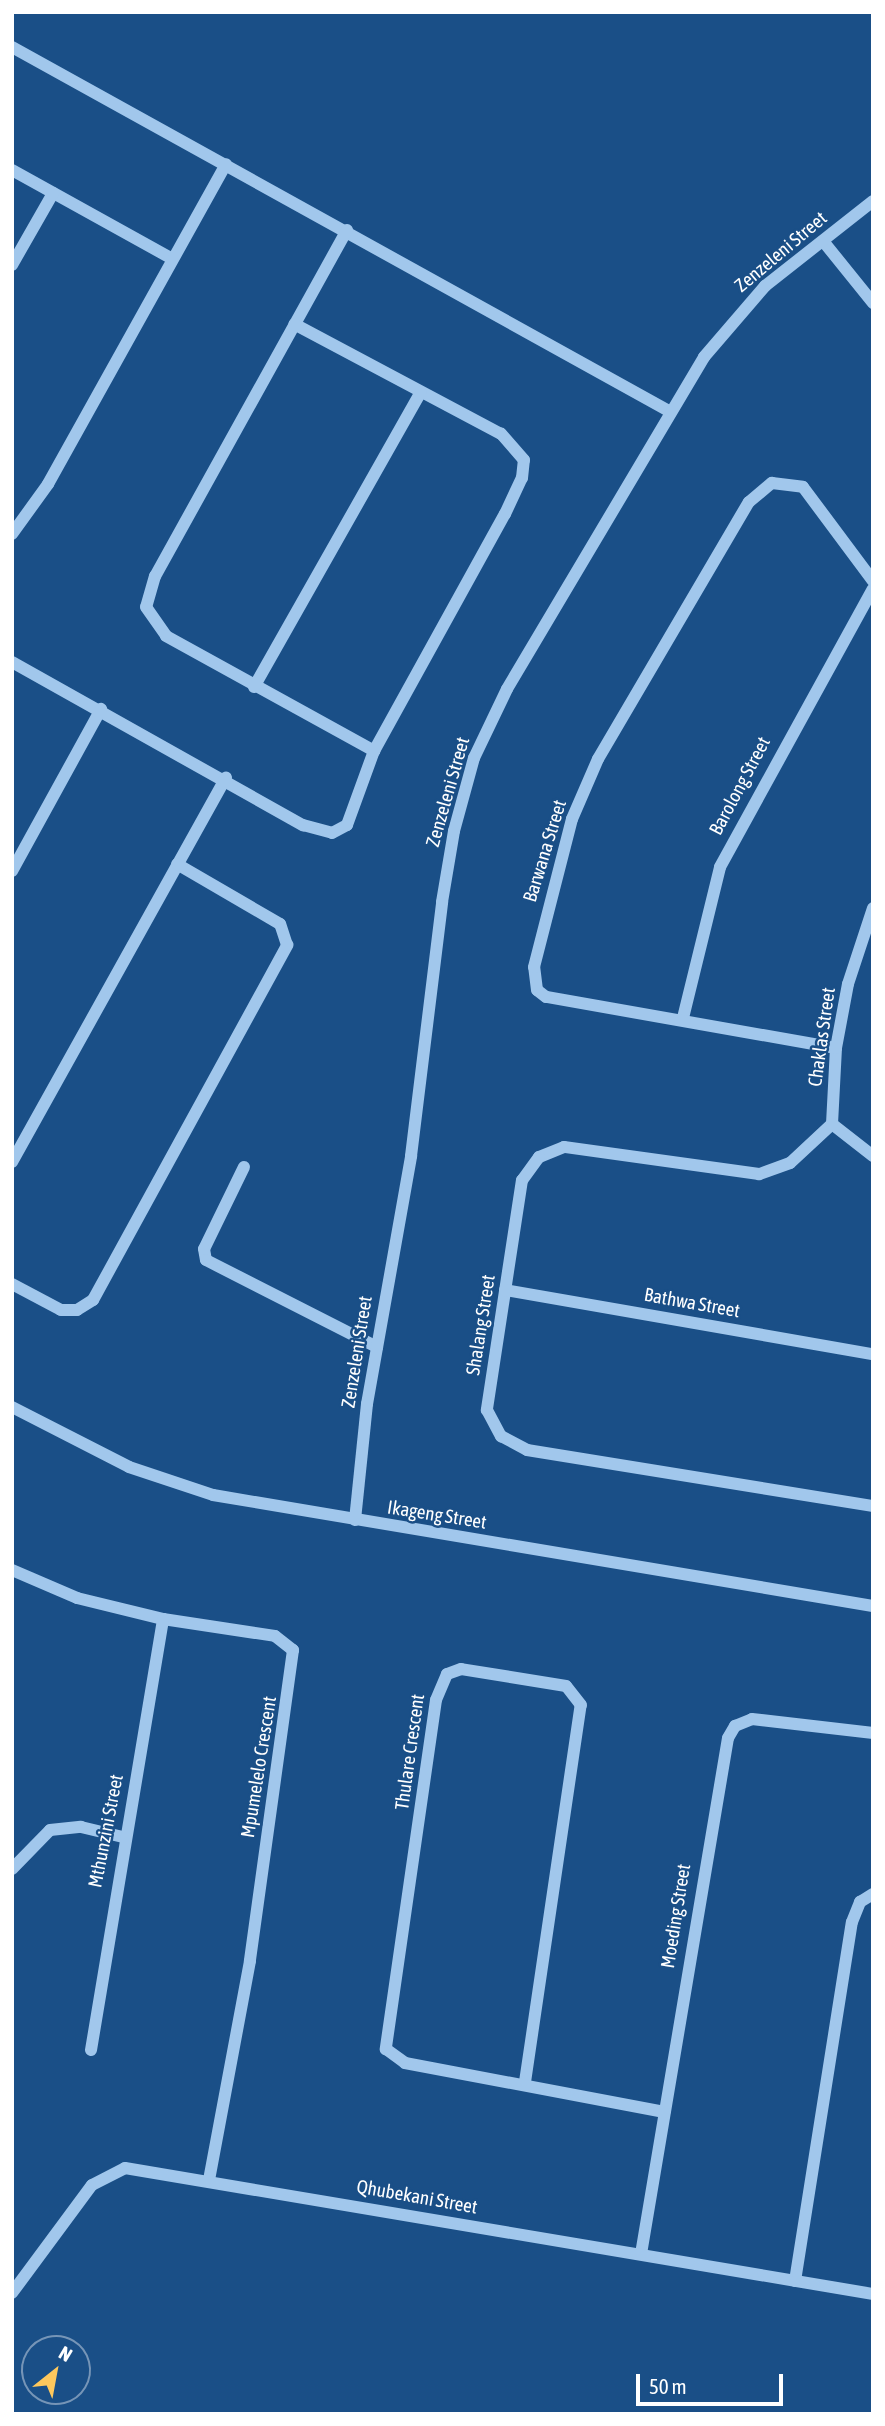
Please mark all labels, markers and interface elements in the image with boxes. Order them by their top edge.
street label: Zenzeleni Street [730,207,832,297]
street label: Barolong Street [705,733,775,839]
street label: Zenzeleni Street [421,735,475,849]
street label: Barwana Street [519,797,571,905]
street label: Chaklas Street [804,986,840,1088]
street label: Shalang Street [462,1273,500,1377]
street label: Bathwa Street [642,1283,742,1323]
street label: Zenzeleni Street [337,1294,377,1410]
street label: Ikageng Street [386,1496,488,1534]
street label: Thulare Crescent [391,1693,429,1811]
street label: Mpumelelo Crescent [237,1695,281,1839]
street label: Mthunzini Street [84,1772,128,1890]
street label: Moeding Street [657,1862,695,1970]
street label: Qhubekani Street [355,2175,479,2219]
north arrow [21,2335,91,2405]
text: N [55,2341,76,2366]
scale bar [640,2360,787,2404]
text: 50 m [649,2374,687,2398]

